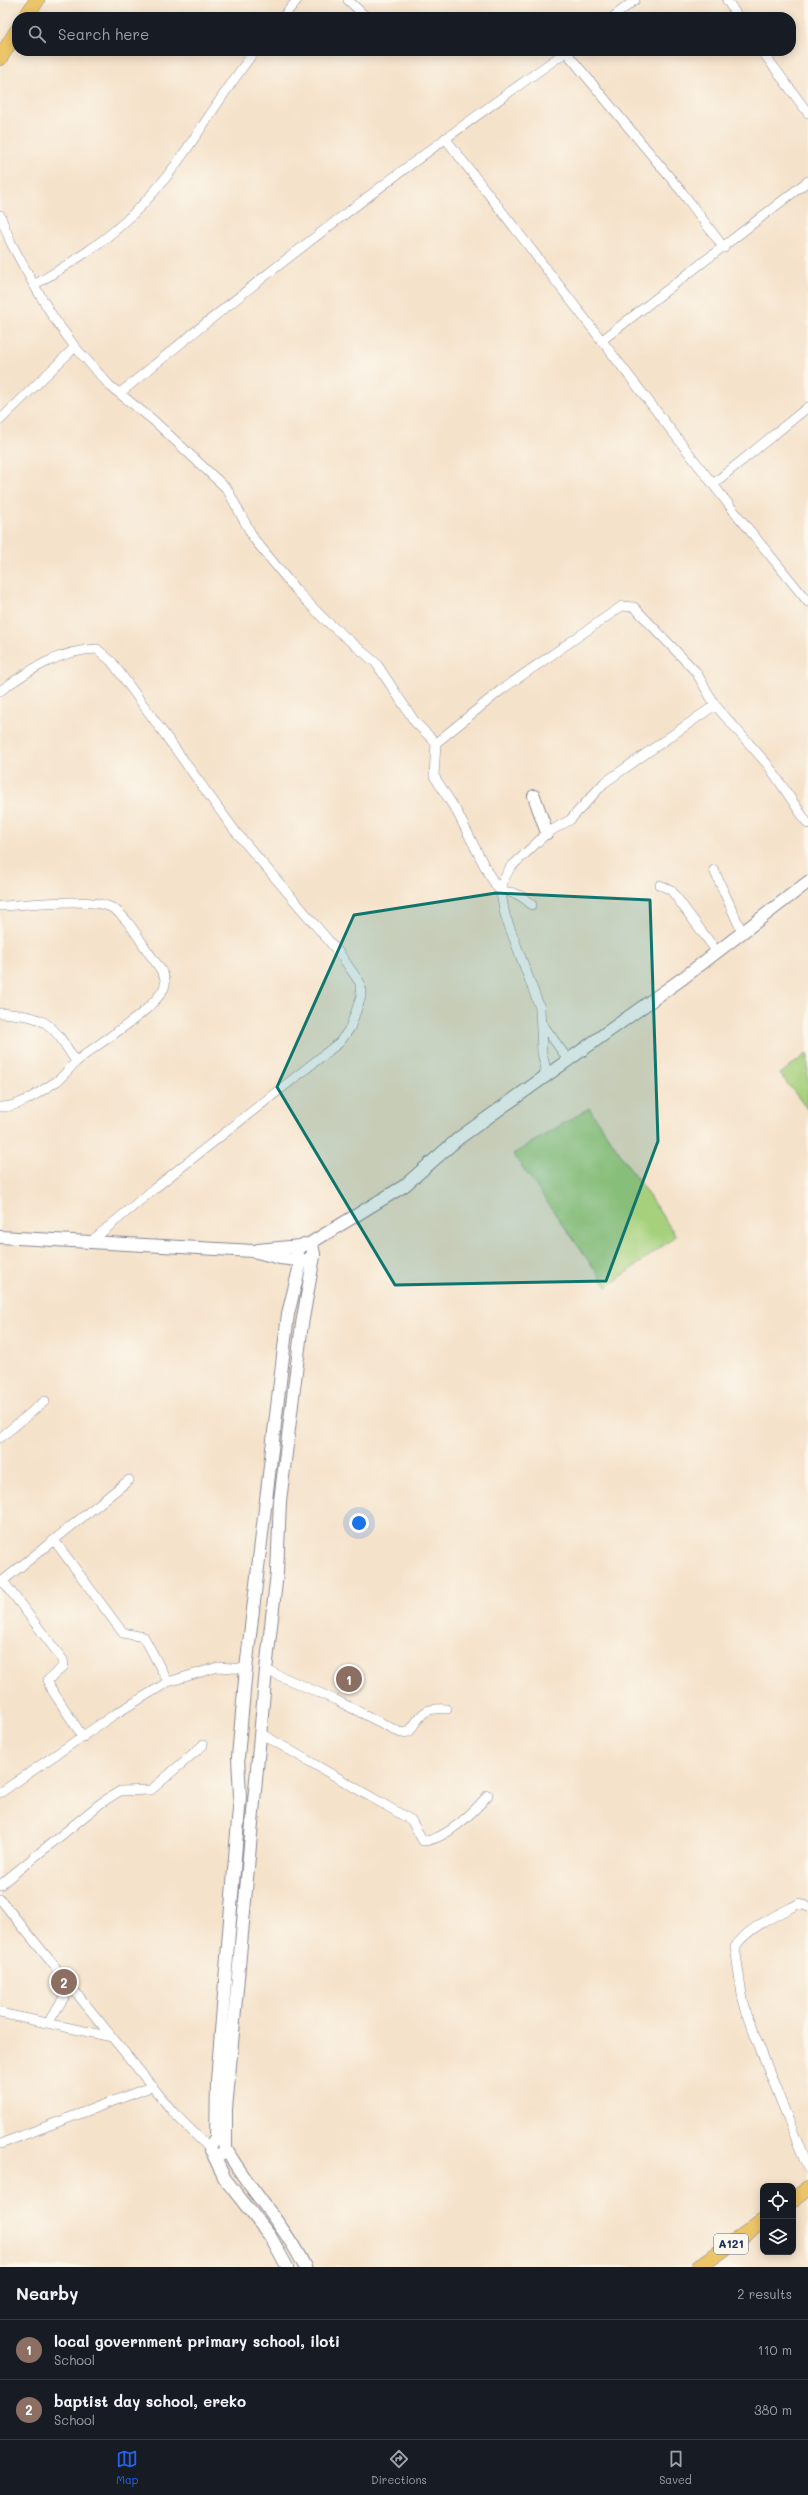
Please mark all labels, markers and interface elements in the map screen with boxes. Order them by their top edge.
search box [12,12,796,56]
icon: search [26,23,48,45]
text: Search here [58,24,149,44]
your location [349,1513,369,1533]
pin: 1 [336,1664,362,1694]
pin: 2 [51,1967,77,1997]
map controls [760,2183,796,2255]
button: locate [760,2183,796,2219]
button: layers [760,2219,796,2255]
road number: A121 [714,2234,748,2254]
text: Nearby [16,2282,78,2304]
text: 2 results [737,2285,792,2302]
text: local government primary school, iloti [54,2331,340,2351]
text: 1 [26,2341,32,2358]
text: 110 m [758,2341,792,2358]
text: School [54,2351,95,2368]
text: baptist day school, ereko [54,2391,246,2411]
text: 2 [25,2401,33,2418]
text: 380 m [754,2401,792,2418]
text: School [54,2411,95,2428]
tab: Map [116,2448,139,2487]
tab: Directions [371,2448,427,2487]
tab: Saved [659,2448,692,2487]

